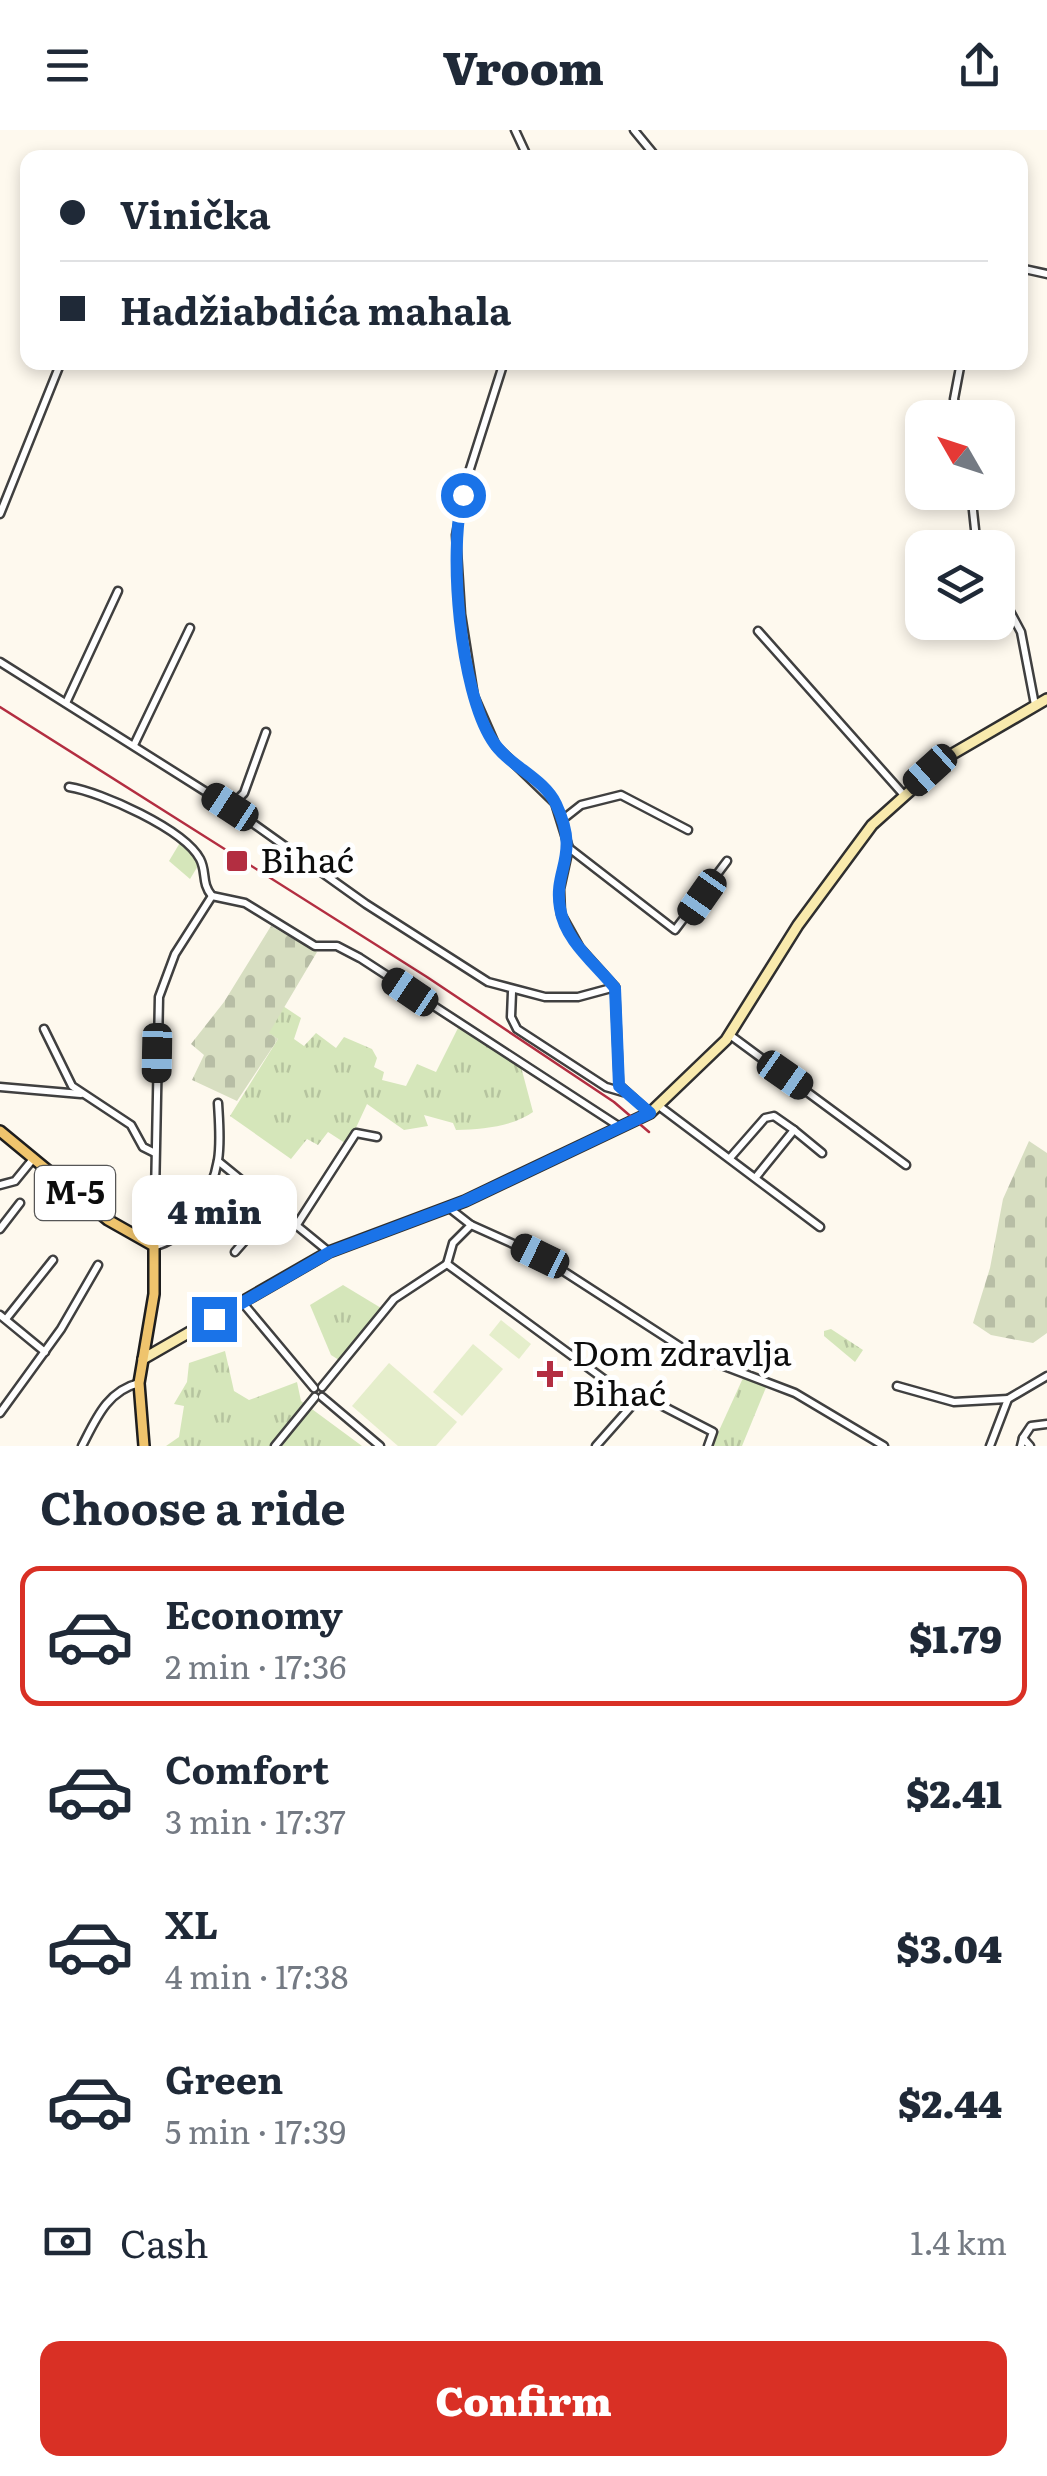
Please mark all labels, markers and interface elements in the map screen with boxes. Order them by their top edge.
text: Vroom [443,32,604,99]
icon: menu [40,38,95,93]
icon: share [952,38,1007,93]
text: Vinička [120,184,271,241]
text: Hadžiabdića mahala [120,280,511,337]
north arrow [905,400,1015,510]
map controls [905,400,1015,640]
route start [441,473,486,518]
button: layers [905,530,1015,640]
car [898,739,962,801]
car [197,778,263,836]
place label: Bihać [260,832,354,884]
marker: Bihać [224,848,250,874]
car [673,864,731,930]
car [377,963,443,1021]
car [141,1023,173,1083]
car [752,1046,818,1104]
road number: M-5 [35,1166,115,1220]
callout: 4 min [132,1174,296,1244]
text: 4 min [167,1186,262,1234]
car [506,1229,574,1283]
route end [192,1297,237,1342]
place label: Dom zdravlja Bihać [572,1325,792,1417]
marker: Dom zdravlja Bihać [537,1361,563,1387]
text: Choose a ride [40,1472,346,1539]
text: Economy [165,1584,343,1641]
icon: car [45,1591,135,1681]
text: $1.79 [909,1608,1002,1665]
text: 2 min · 17:36 [165,1641,346,1689]
text: Comfort [165,1739,329,1796]
icon: car [45,1746,135,1836]
text: $2.41 [906,1763,1002,1820]
text: 3 min · 17:37 [165,1796,346,1844]
text: XL [165,1894,218,1951]
icon: car [45,1901,135,1991]
text: $3.04 [896,1918,1002,1975]
text: 4 min · 17:38 [165,1951,348,1999]
text: Green [165,2049,283,2106]
icon: car [45,2056,135,2146]
text: $2.44 [898,2073,1002,2130]
text: 5 min · 17:39 [165,2106,346,2154]
text: Cash [120,2213,209,2270]
icon: cash [40,2214,95,2269]
text: 1.4 km [910,2217,1007,2265]
button: Confirm [40,2341,1007,2456]

